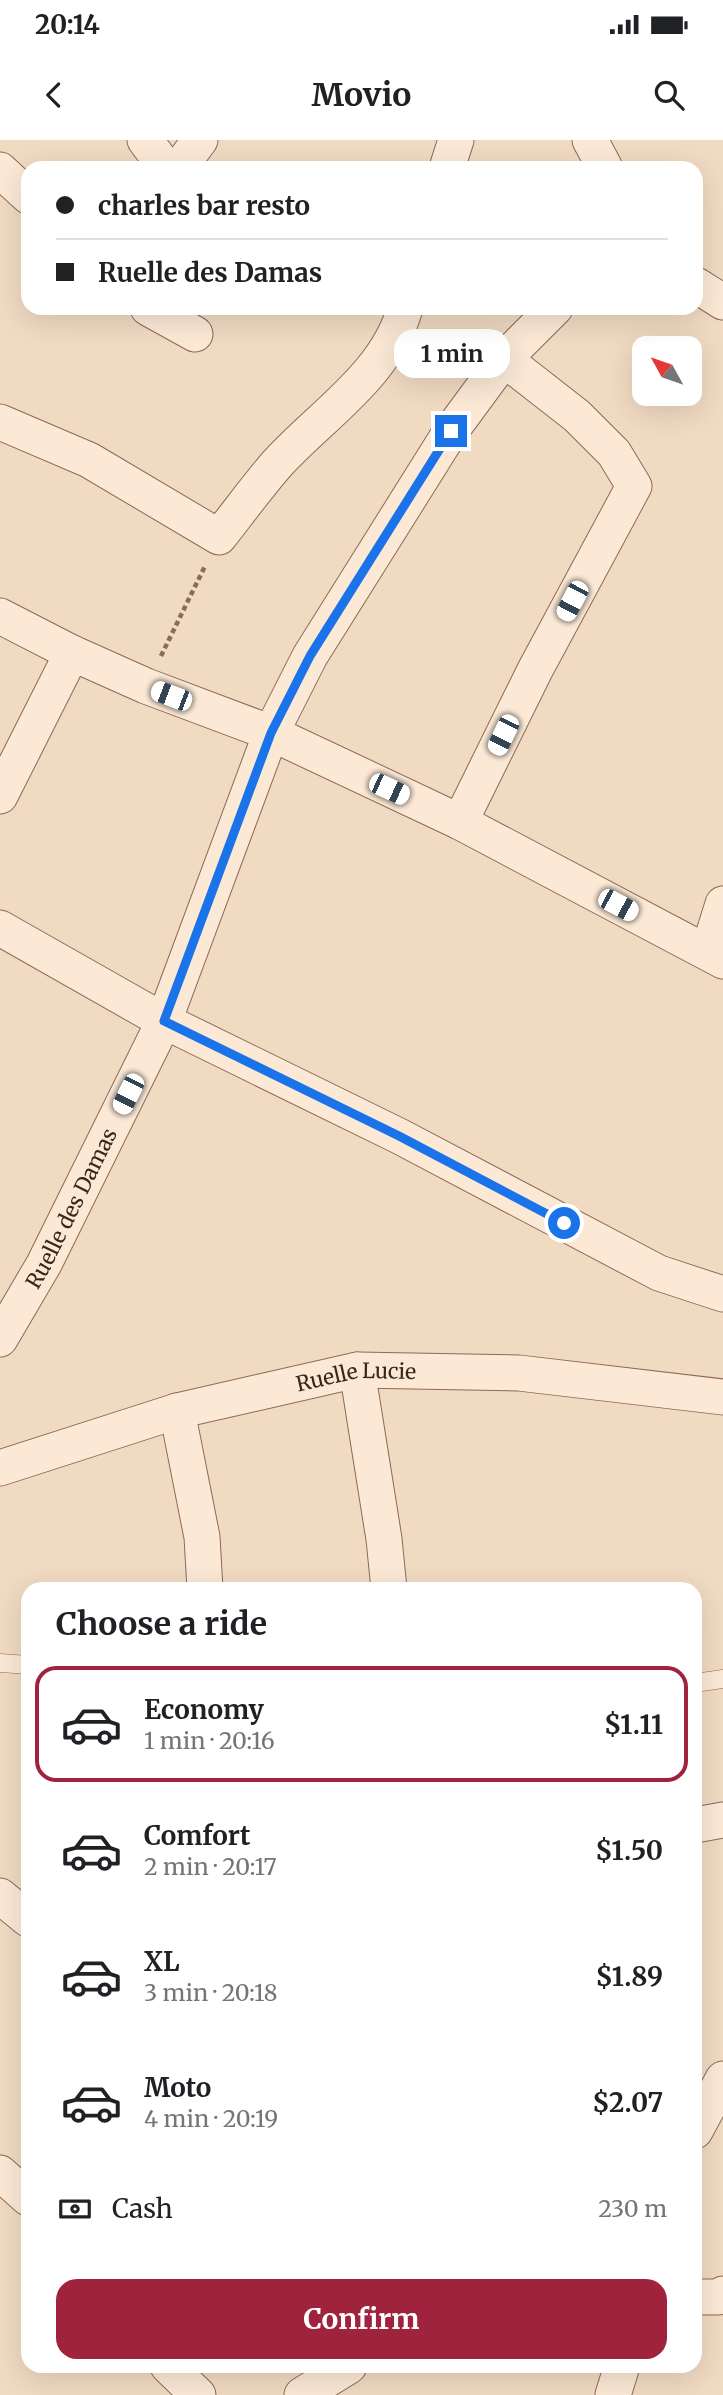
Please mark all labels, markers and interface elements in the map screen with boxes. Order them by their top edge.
text: 20:14 [35,8,100,41]
text: Movio [312,75,411,115]
icon: back [35,76,73,114]
icon: search [650,76,688,114]
text: charles bar resto [98,189,310,222]
text: Ruelle des Damas [98,256,322,289]
callout: 1 min [393,330,509,378]
north arrow [632,336,702,406]
map controls [632,336,702,406]
text: 1 min [421,339,483,368]
route end [435,415,467,447]
car [553,578,592,624]
car [148,679,195,713]
car [485,712,522,758]
car [366,771,413,807]
car [595,886,642,924]
car [110,1071,147,1117]
street label: Ruelle des Damas [19,1123,123,1293]
route start [548,1207,580,1239]
street label: Ruelle Lucie [293,1357,416,1397]
text: Choose a ride [56,1604,267,1644]
icon: car [60,1693,123,1756]
text: Economy [144,1693,264,1726]
text: $1.11 [604,1708,663,1741]
text: 1 min · 20:16 [144,1726,275,1755]
icon: car [60,1819,123,1882]
text: Comfort [144,1819,250,1852]
text: $1.50 [595,1834,663,1867]
text: 2 min · 20:17 [144,1852,277,1881]
icon: car [60,1945,123,2008]
text: XL [144,1945,180,1978]
text: $1.89 [595,1960,663,1993]
text: 3 min · 20:18 [144,1978,277,2007]
icon: car [60,2071,123,2134]
text: Moto [144,2071,211,2104]
text: $2.07 [592,2086,663,2119]
text: 4 min · 20:19 [144,2104,278,2133]
icon: cash [56,2190,94,2228]
text: Cash [112,2192,173,2225]
text: 230 m [598,2194,667,2223]
button: Confirm [56,2279,667,2359]

